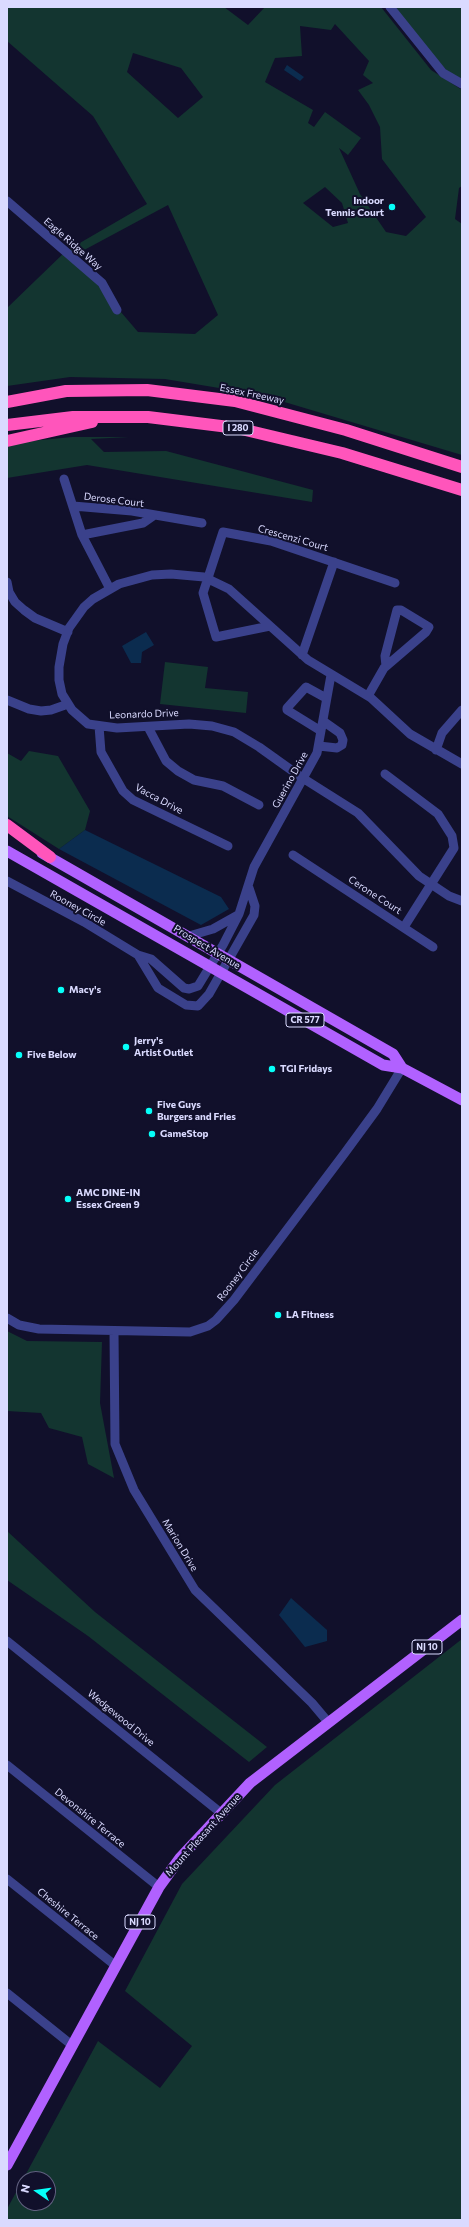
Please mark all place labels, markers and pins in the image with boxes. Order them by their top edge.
place label: Indoor Tennis Court [325,195,384,218]
marker: Indoor Tennis Court [387,202,397,212]
place label: Macy's [69,984,101,996]
marker: Macy's [56,985,66,995]
place label: Jerry's Artist Outlet [134,1035,193,1058]
marker: Jerry's Artist Outlet [121,1042,131,1052]
place label: Five Below [27,1049,77,1061]
marker: Five Below [14,1050,24,1060]
place label: TGI Fridays [280,1063,332,1075]
marker: TGI Fridays [267,1064,277,1074]
place label: Five Guys Burgers and Fries [157,1099,236,1122]
marker: Five Guys Burgers and Fries [144,1106,154,1116]
place label: GameStop [160,1128,209,1140]
marker: GameStop [147,1129,157,1139]
place label: AMC DINE-IN Essex Green 9 [76,1187,140,1210]
marker: AMC DINE-IN Essex Green 9 [63,1194,73,1204]
place label: LA Fitness [286,1309,334,1321]
marker: LA Fitness [273,1310,283,1320]

